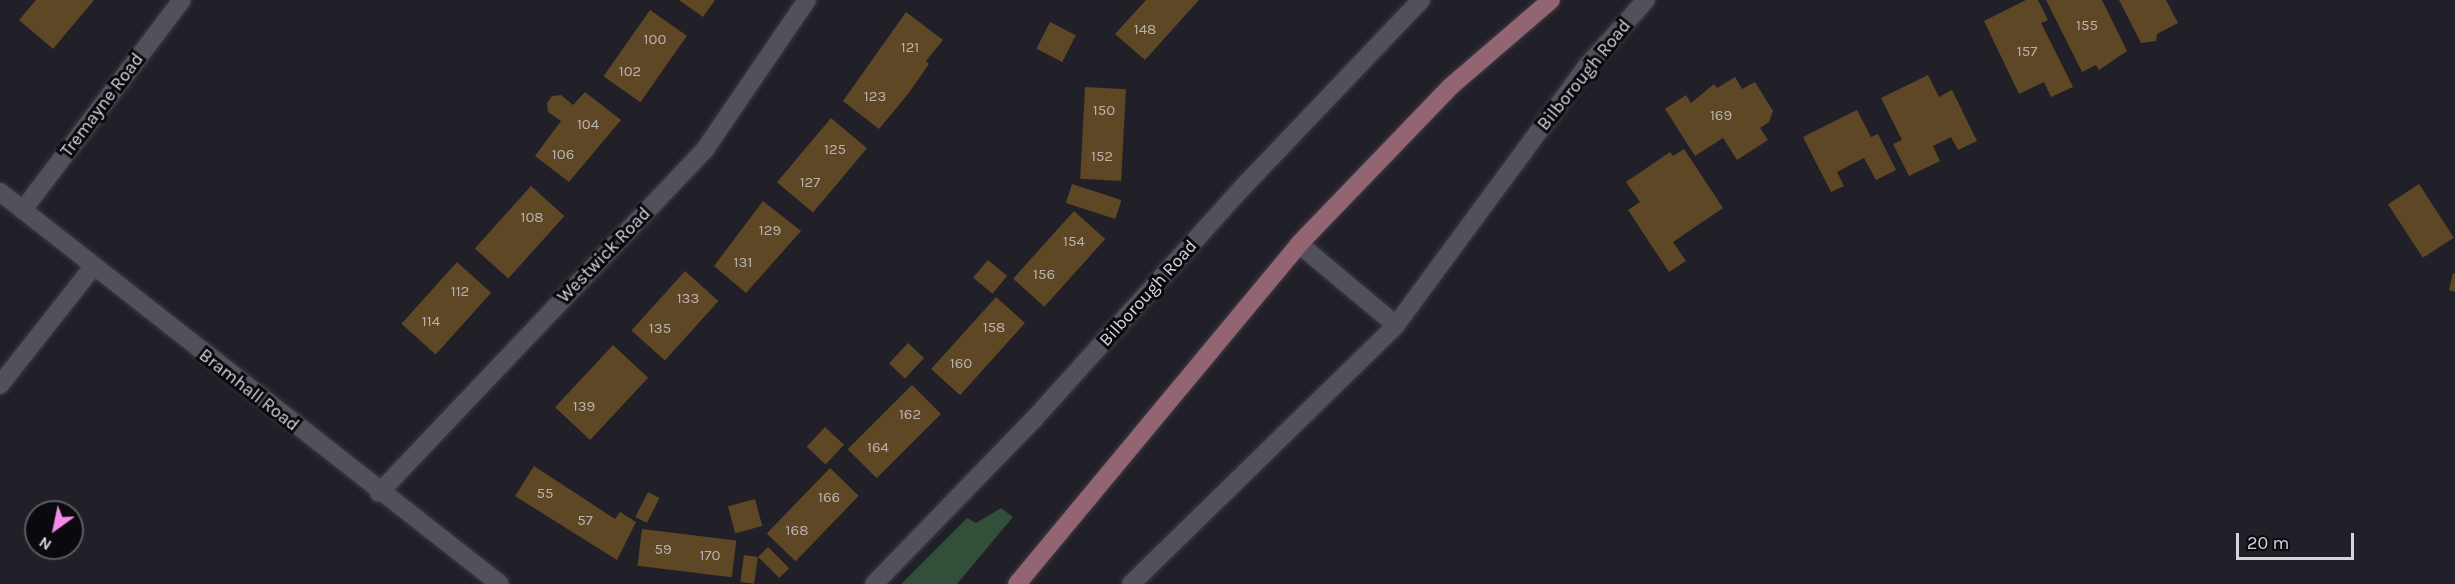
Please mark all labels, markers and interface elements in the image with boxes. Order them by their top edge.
street label: Bilborough Road [1533,15,1635,135]
house number: 155 [2076,17,2098,35]
house number: 148 [1134,21,1156,39]
house number: 100 [644,31,666,49]
house number: 121 [901,39,919,57]
house number: 157 [2017,43,2037,61]
street label: Tremayne Road [56,49,148,161]
house number: 102 [619,63,641,81]
house number: 123 [864,88,886,106]
house number: 150 [1093,102,1115,120]
house number: 169 [1710,107,1732,125]
house number: 104 [577,116,599,134]
house number: 125 [824,141,846,159]
house number: 106 [552,146,574,164]
house number: 152 [1091,148,1113,166]
house number: 127 [800,174,820,192]
street label: Westwick Road [553,203,655,307]
house number: 108 [520,209,544,227]
house number: 129 [759,222,781,240]
house number: 154 [1063,233,1085,251]
street label: Bilborough Road [1094,235,1202,351]
house number: 131 [734,254,752,272]
house number: 156 [1033,266,1055,284]
house number: 112 [451,283,469,301]
house number: 133 [677,290,699,308]
house number: 114 [422,313,440,331]
house number: 158 [983,319,1005,337]
house number: 135 [649,320,671,338]
street label: Bramhall Road [195,344,303,436]
house number: 160 [950,355,972,373]
house number: 139 [573,398,595,416]
house number: 162 [899,406,921,424]
house number: 164 [867,439,889,457]
house number: 55 [537,485,553,503]
house number: 166 [818,489,840,507]
north arrow [24,500,84,560]
house number: 57 [577,512,593,530]
scale bar [2239,521,2358,559]
house number: 168 [786,522,808,540]
text: 20 m [2247,532,2289,554]
text: N [35,533,55,555]
house number: 59 [654,541,672,559]
house number: 170 [700,547,720,565]

